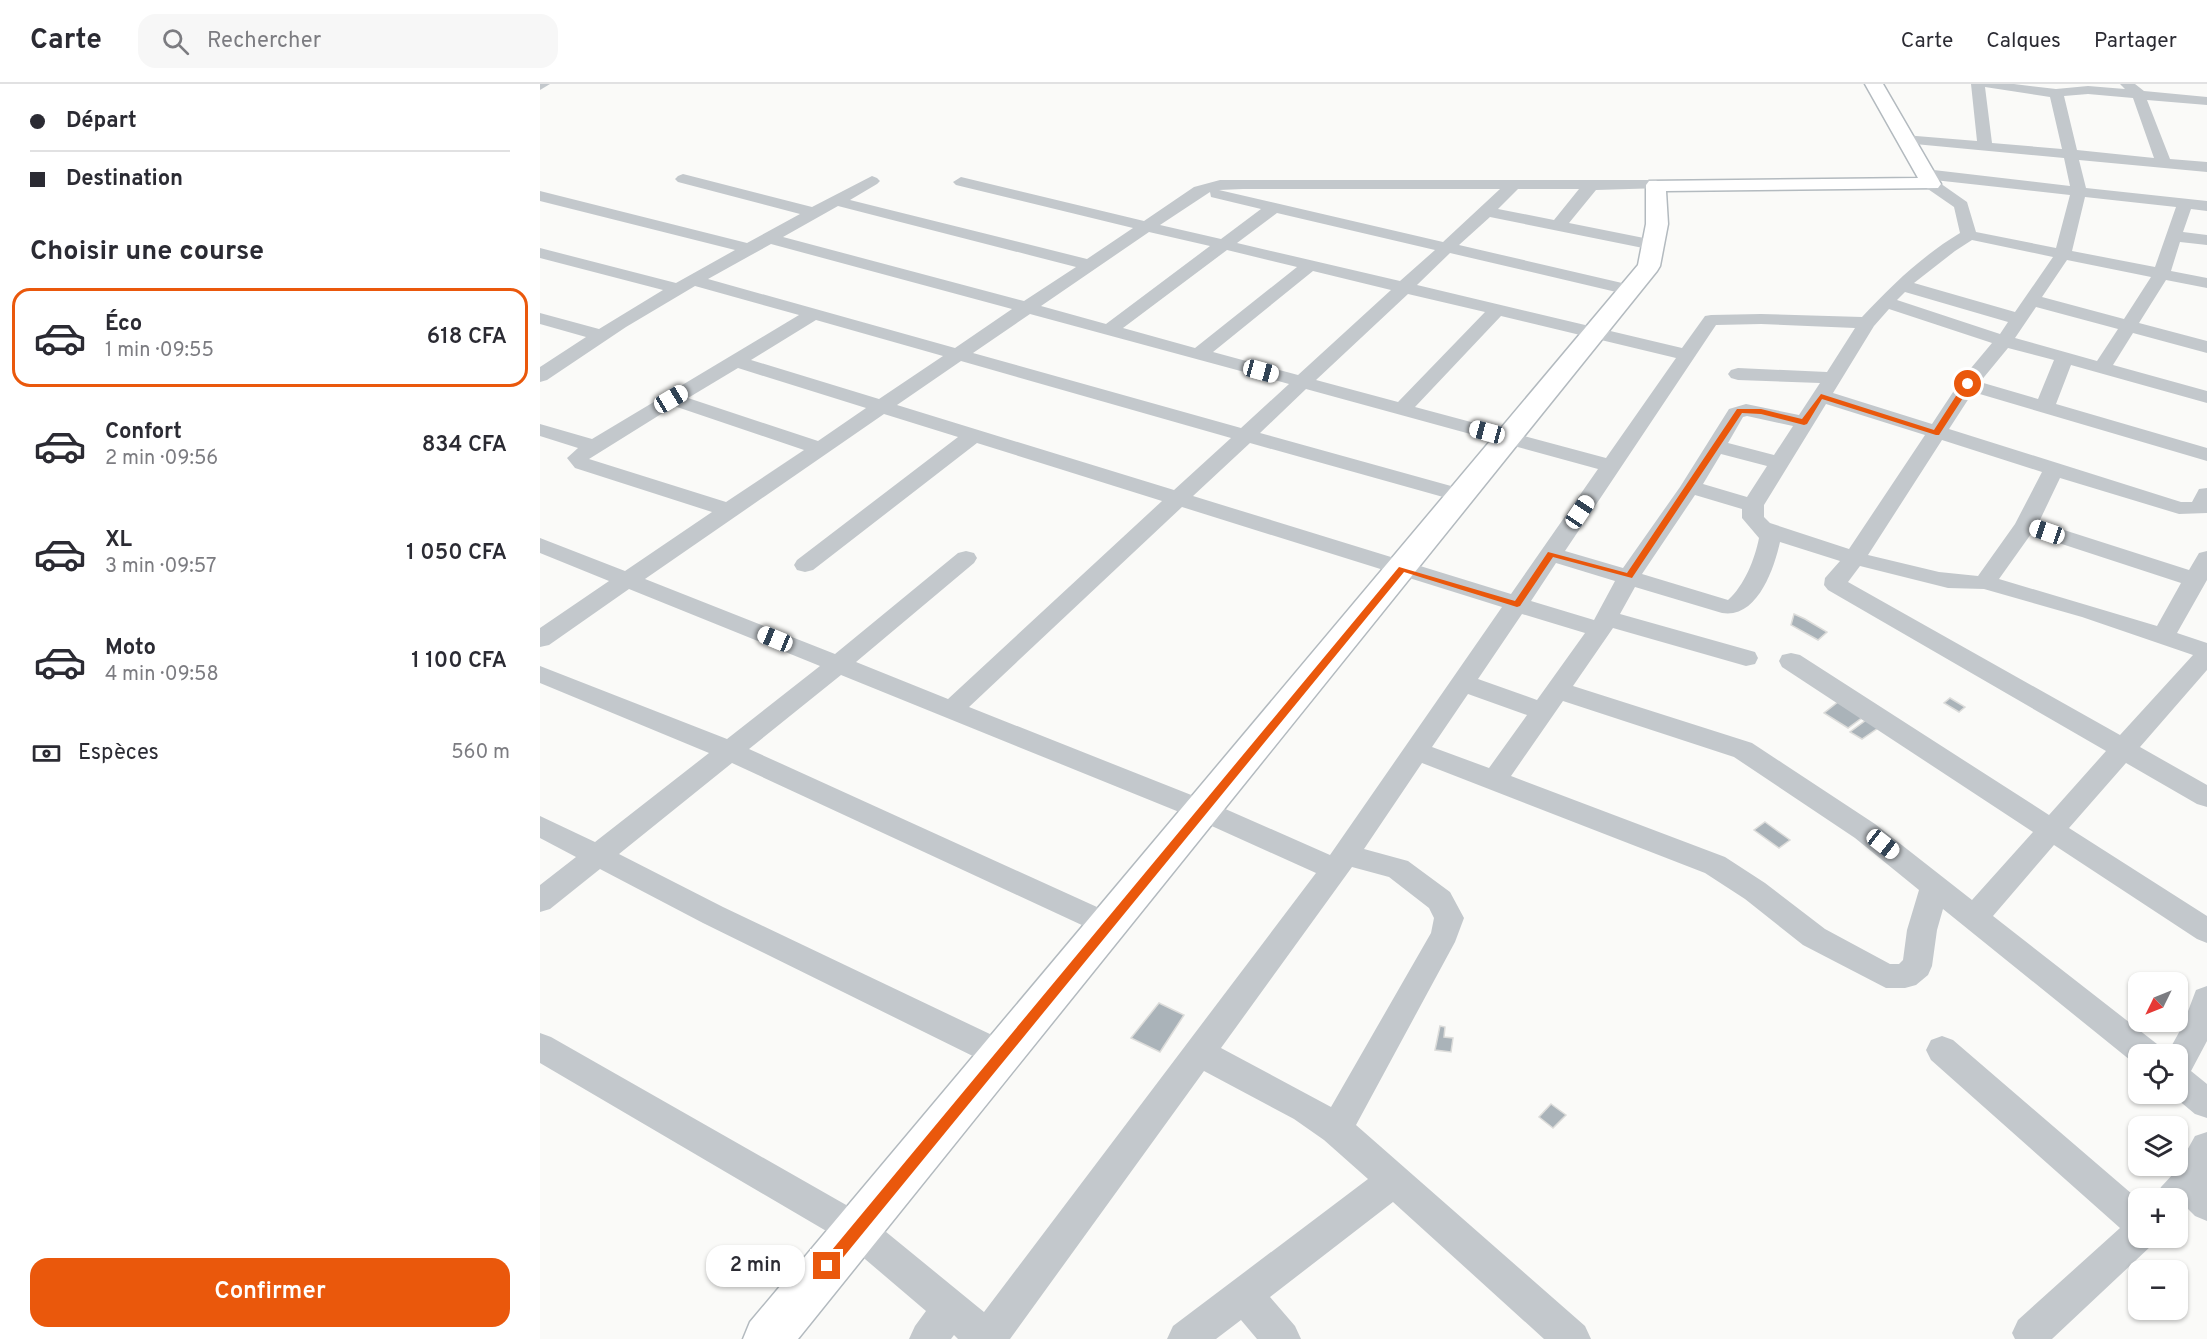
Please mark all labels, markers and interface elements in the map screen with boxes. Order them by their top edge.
search box [138,14,558,68]
text: Carte [30,23,102,59]
icon: search [159,25,192,58]
text: Rechercher [207,28,321,55]
text: Carte [1901,28,1953,55]
text: Calques [1986,28,2061,55]
text: Partager [2094,28,2177,55]
text: Départ [66,108,137,135]
text: Destination [66,166,183,193]
text: Choisir une course [30,235,264,269]
icon: car [33,311,87,365]
text: Éco [105,311,142,338]
text: 618 CFA [427,324,507,351]
text: 1 min · 09:55 [105,338,214,364]
car [1241,358,1281,384]
route start [1954,370,1981,397]
car [651,382,691,416]
icon: car [33,419,87,473]
text: Confort [105,419,182,446]
car [1467,419,1507,445]
text: 834 CFA [422,432,507,459]
text: 2 min · 09:56 [105,446,218,472]
car [1562,492,1598,532]
car [2027,518,2067,546]
icon: car [33,527,87,581]
text: XL [105,527,132,554]
text: 1 050 CFA [406,540,507,567]
text: 3 min · 09:57 [105,554,216,580]
car [755,624,795,654]
icon: car [33,635,87,689]
text: Moto [105,635,156,662]
text: 1 100 CFA [411,648,507,675]
text: 4 min · 09:58 [105,662,219,688]
icon: cash [30,737,63,770]
text: Espèces [78,740,159,767]
text: 560 m [451,740,510,766]
car [1863,826,1903,862]
north arrow [2128,972,2188,1032]
map controls [2128,972,2188,1320]
button: locate [2128,1044,2188,1104]
button: layers [2128,1116,2188,1176]
button: + [2128,1188,2188,1248]
callout: 2 min [707,1245,806,1287]
route end [813,1252,840,1279]
text: 2 min [730,1253,781,1279]
button: Confirmer [30,1258,510,1327]
button: − [2128,1260,2188,1320]

